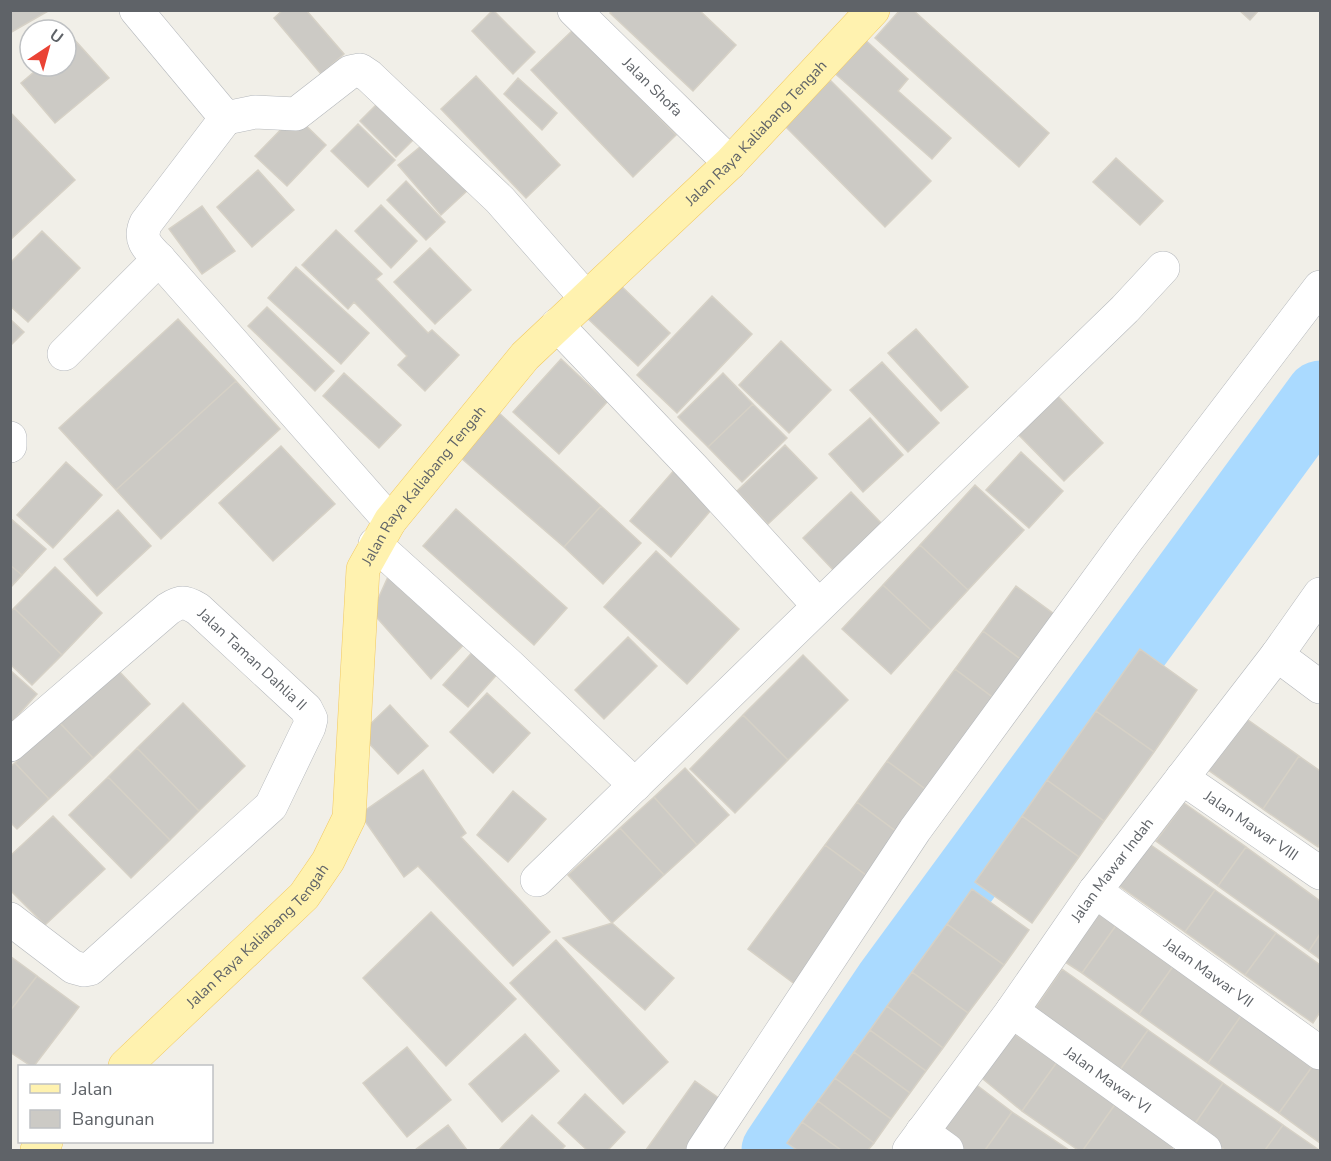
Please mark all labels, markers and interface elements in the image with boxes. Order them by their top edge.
north arrow [18,18,78,78]
text: U [45,24,67,49]
street label: Jalan Shofa [617,52,687,121]
street label: Jalan Raya Kaliabang Tengah [680,56,831,211]
street label: Jalan Raya Kaliabang Tengah [357,401,490,570]
street label: Jalan Taman Dahlia II [193,603,311,715]
street label: Jalan Mawar VIII [1199,786,1302,865]
street label: Jalan Mawar Indah [1066,814,1158,927]
street label: Jalan Raya Kaliabang Tengah [181,860,333,1013]
street label: Jalan Mawar VII [1159,933,1257,1012]
street label: Jalan Mawar VI [1060,1041,1155,1118]
legend [18,1065,213,1143]
text: Jalan [71,1077,112,1101]
text: Bangunan [72,1107,155,1131]

